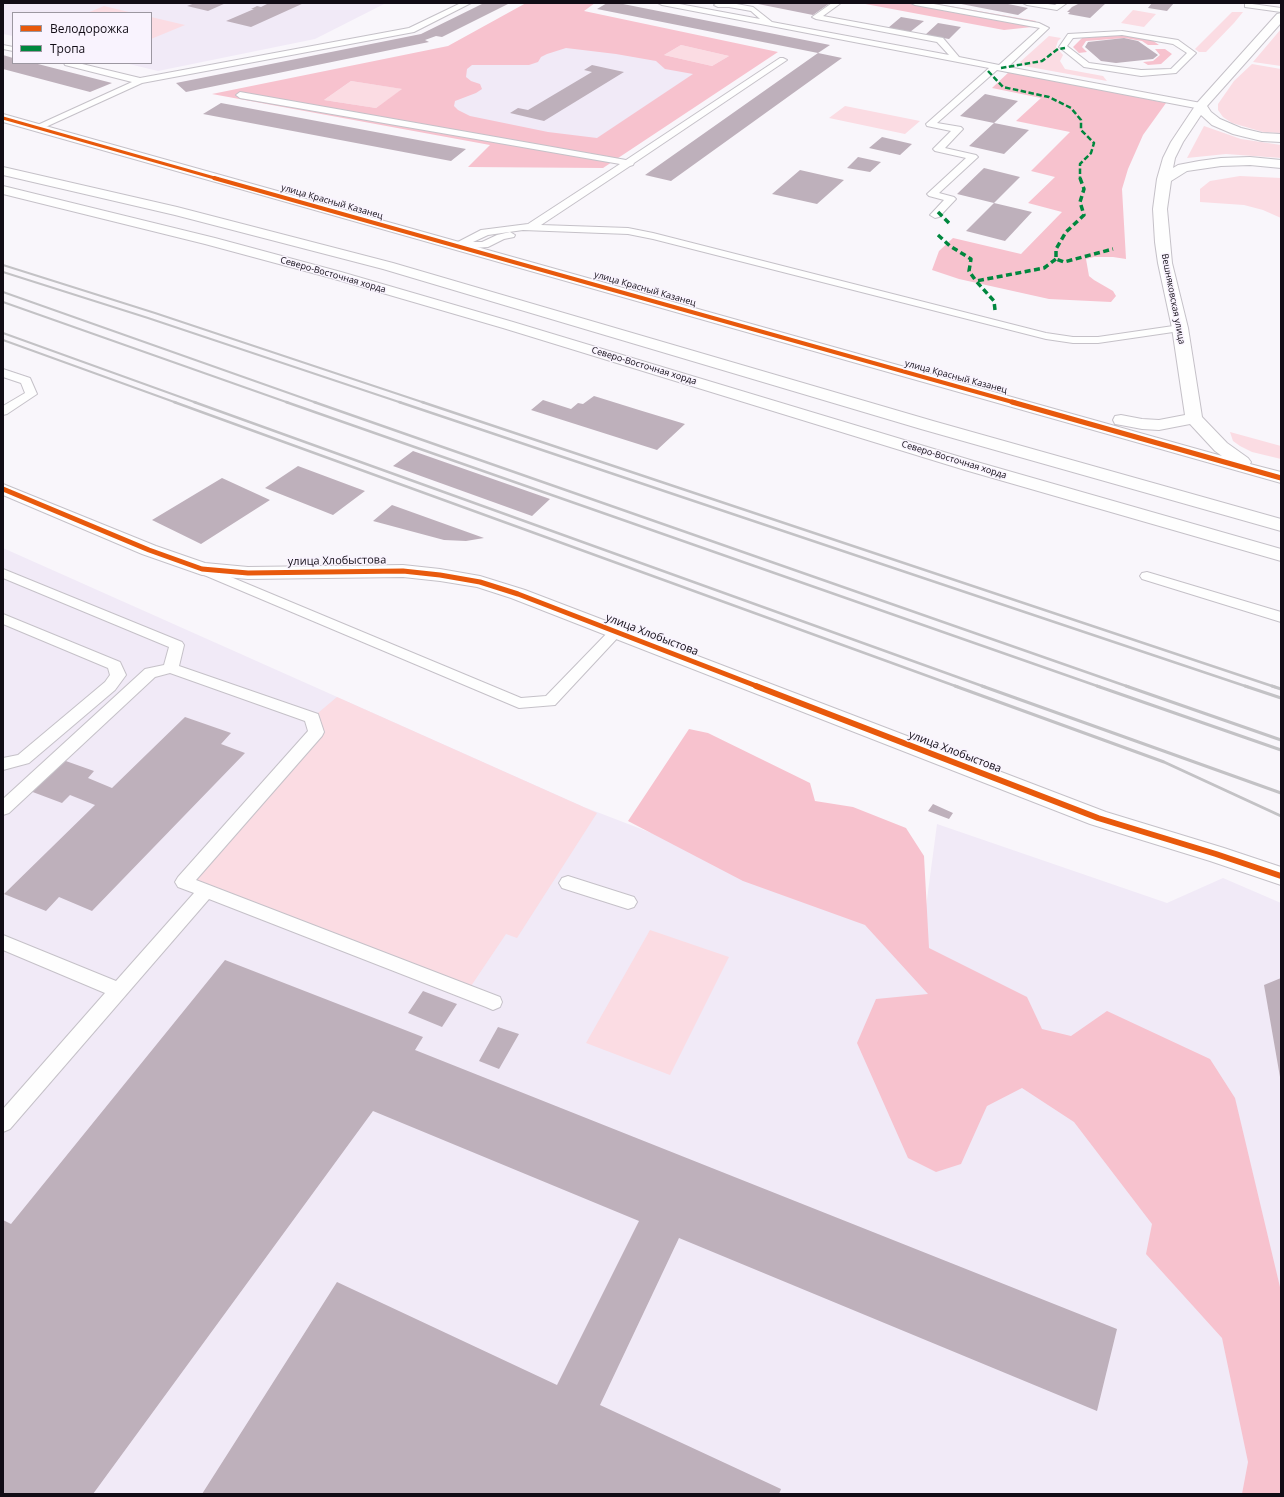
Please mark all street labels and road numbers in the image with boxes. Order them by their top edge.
street label: улица Красный Казанец [280,182,384,222]
street label: Вешняковская улица [1159,253,1187,345]
street label: Северо-Восточная хорда [279,255,387,295]
street label: улица Красный Казанец [593,269,697,309]
street label: Северо-Восточная хорда [590,345,698,387]
street label: улица Красный Казанец [904,358,1008,396]
street label: Северо-Восточная хорда [900,439,1008,481]
street label: улица Хлобыстова [288,554,386,568]
street label: улица Хлобыстова [604,611,700,659]
street label: улица Хлобыстова [907,728,1003,776]

